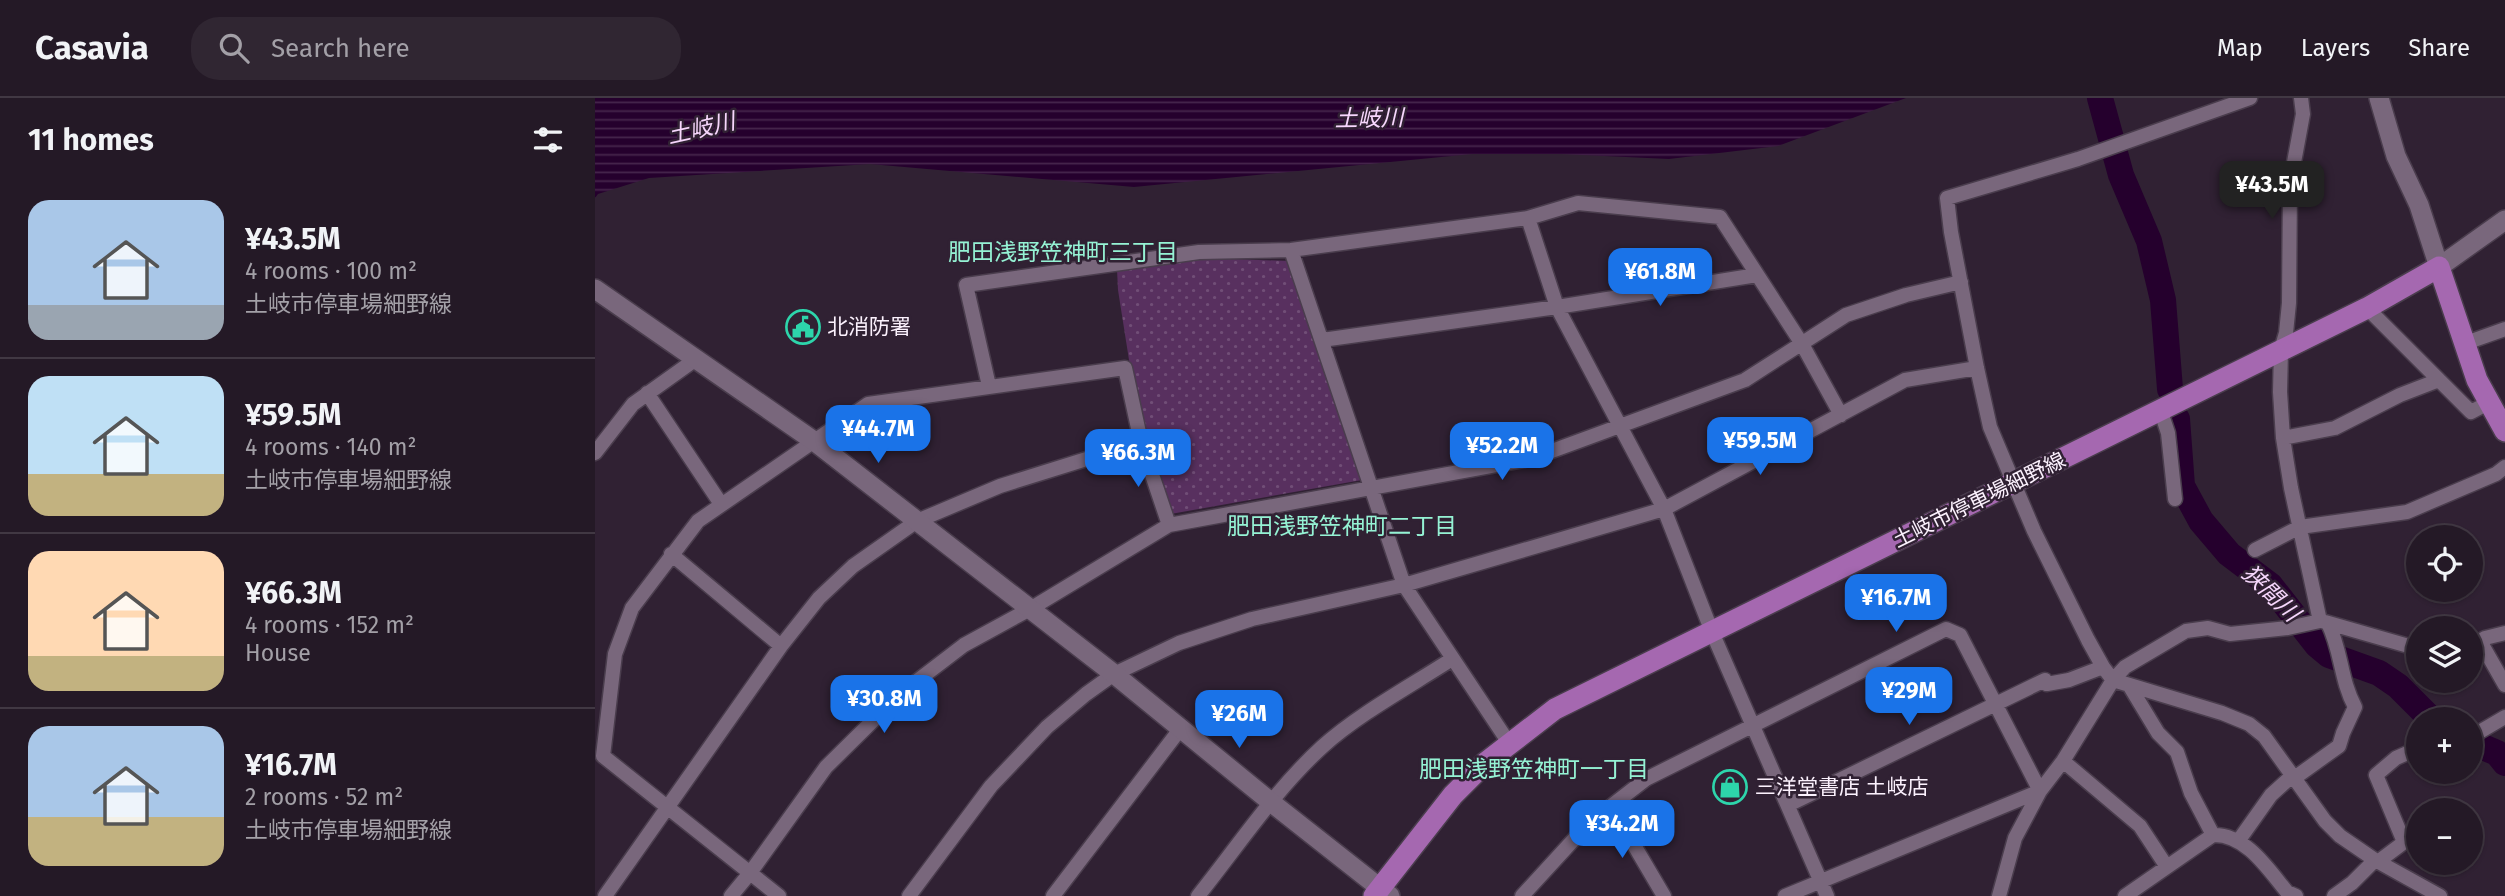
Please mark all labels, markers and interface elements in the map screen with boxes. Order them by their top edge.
search box [191,17,681,80]
text: Casavia [35,28,149,68]
icon: search [215,29,253,67]
text: Search here [271,33,410,64]
text: Map [2217,34,2263,62]
text: Layers [2301,34,2370,62]
text: Share [2408,34,2470,62]
water label: 土岐川 [1334,103,1407,133]
water label: 土岐川 [664,106,741,149]
icon: filters [529,121,567,159]
text: 11 homes [28,122,154,158]
pin: ¥43.5M [2215,162,2329,221]
text: ¥43.5M [2235,170,2309,198]
text: ¥43.5M [245,221,341,257]
icon: home [84,228,168,312]
district label: 肥田浅野笠神町三丁目 [948,238,1178,266]
pin: ¥61.8M [1603,248,1717,308]
text: 4 rooms · 100 m² [245,257,417,285]
text: ¥61.8M [1624,257,1696,285]
text: 土岐市停車場細野線 [245,290,452,318]
public building icon: 北消防署 [784,308,822,346]
place label: 北消防署 [827,314,911,340]
text: ¥59.5M [245,397,341,433]
icon: home [84,404,168,488]
pin: ¥44.7M [821,406,935,465]
text: ¥44.7M [842,414,914,442]
pin: ¥59.5M [1703,418,1817,477]
pin: ¥52.2M [1445,422,1559,482]
text: ¥59.5M [1723,426,1797,454]
pin: ¥66.3M [1081,430,1195,489]
text: ¥52.2M [1466,431,1538,459]
text: 4 rooms · 140 m² [245,433,416,461]
text: ¥66.3M [1101,438,1175,466]
street label: 土岐市停車場細野線 [1888,447,2070,553]
text: 土岐市停車場細野線 [245,466,452,494]
district label: 肥田浅野笠神町二丁目 [1227,512,1457,540]
map controls [2406,525,2483,875]
button: locate [2406,525,2483,602]
water label: 狭間川 [2236,559,2308,629]
pin: ¥16.7M [1839,574,1953,634]
text: ¥66.3M [245,575,342,611]
icon: home [84,579,168,663]
text: ¥16.7M [1861,583,1931,611]
text: 4 rooms · 152 m² [245,611,414,639]
button: layers [2406,616,2483,693]
text: House [245,639,311,667]
pin: ¥29M [1868,668,1950,727]
pin: ¥30.8M [827,676,941,735]
text: ¥29M [1881,676,1937,704]
text: ¥30.8M [846,684,922,712]
pin: ¥26M [1198,690,1280,750]
text: ¥26M [1211,699,1267,727]
button: + [2406,707,2483,784]
text: ¥16.7M [245,747,337,783]
icon: home [84,754,168,838]
district label: 肥田浅野笠神町一丁目 [1419,755,1649,783]
shop icon: 三洋堂書店 土岐店 [1711,768,1749,806]
place label: 三洋堂書店 土岐店 [1755,774,1929,800]
text: 2 rooms · 52 m² [245,783,403,811]
button: − [2406,798,2483,875]
pin: ¥34.2M [1565,800,1679,860]
text: ¥34.2M [1585,809,1659,837]
text: 土岐市停車場細野線 [245,816,452,844]

